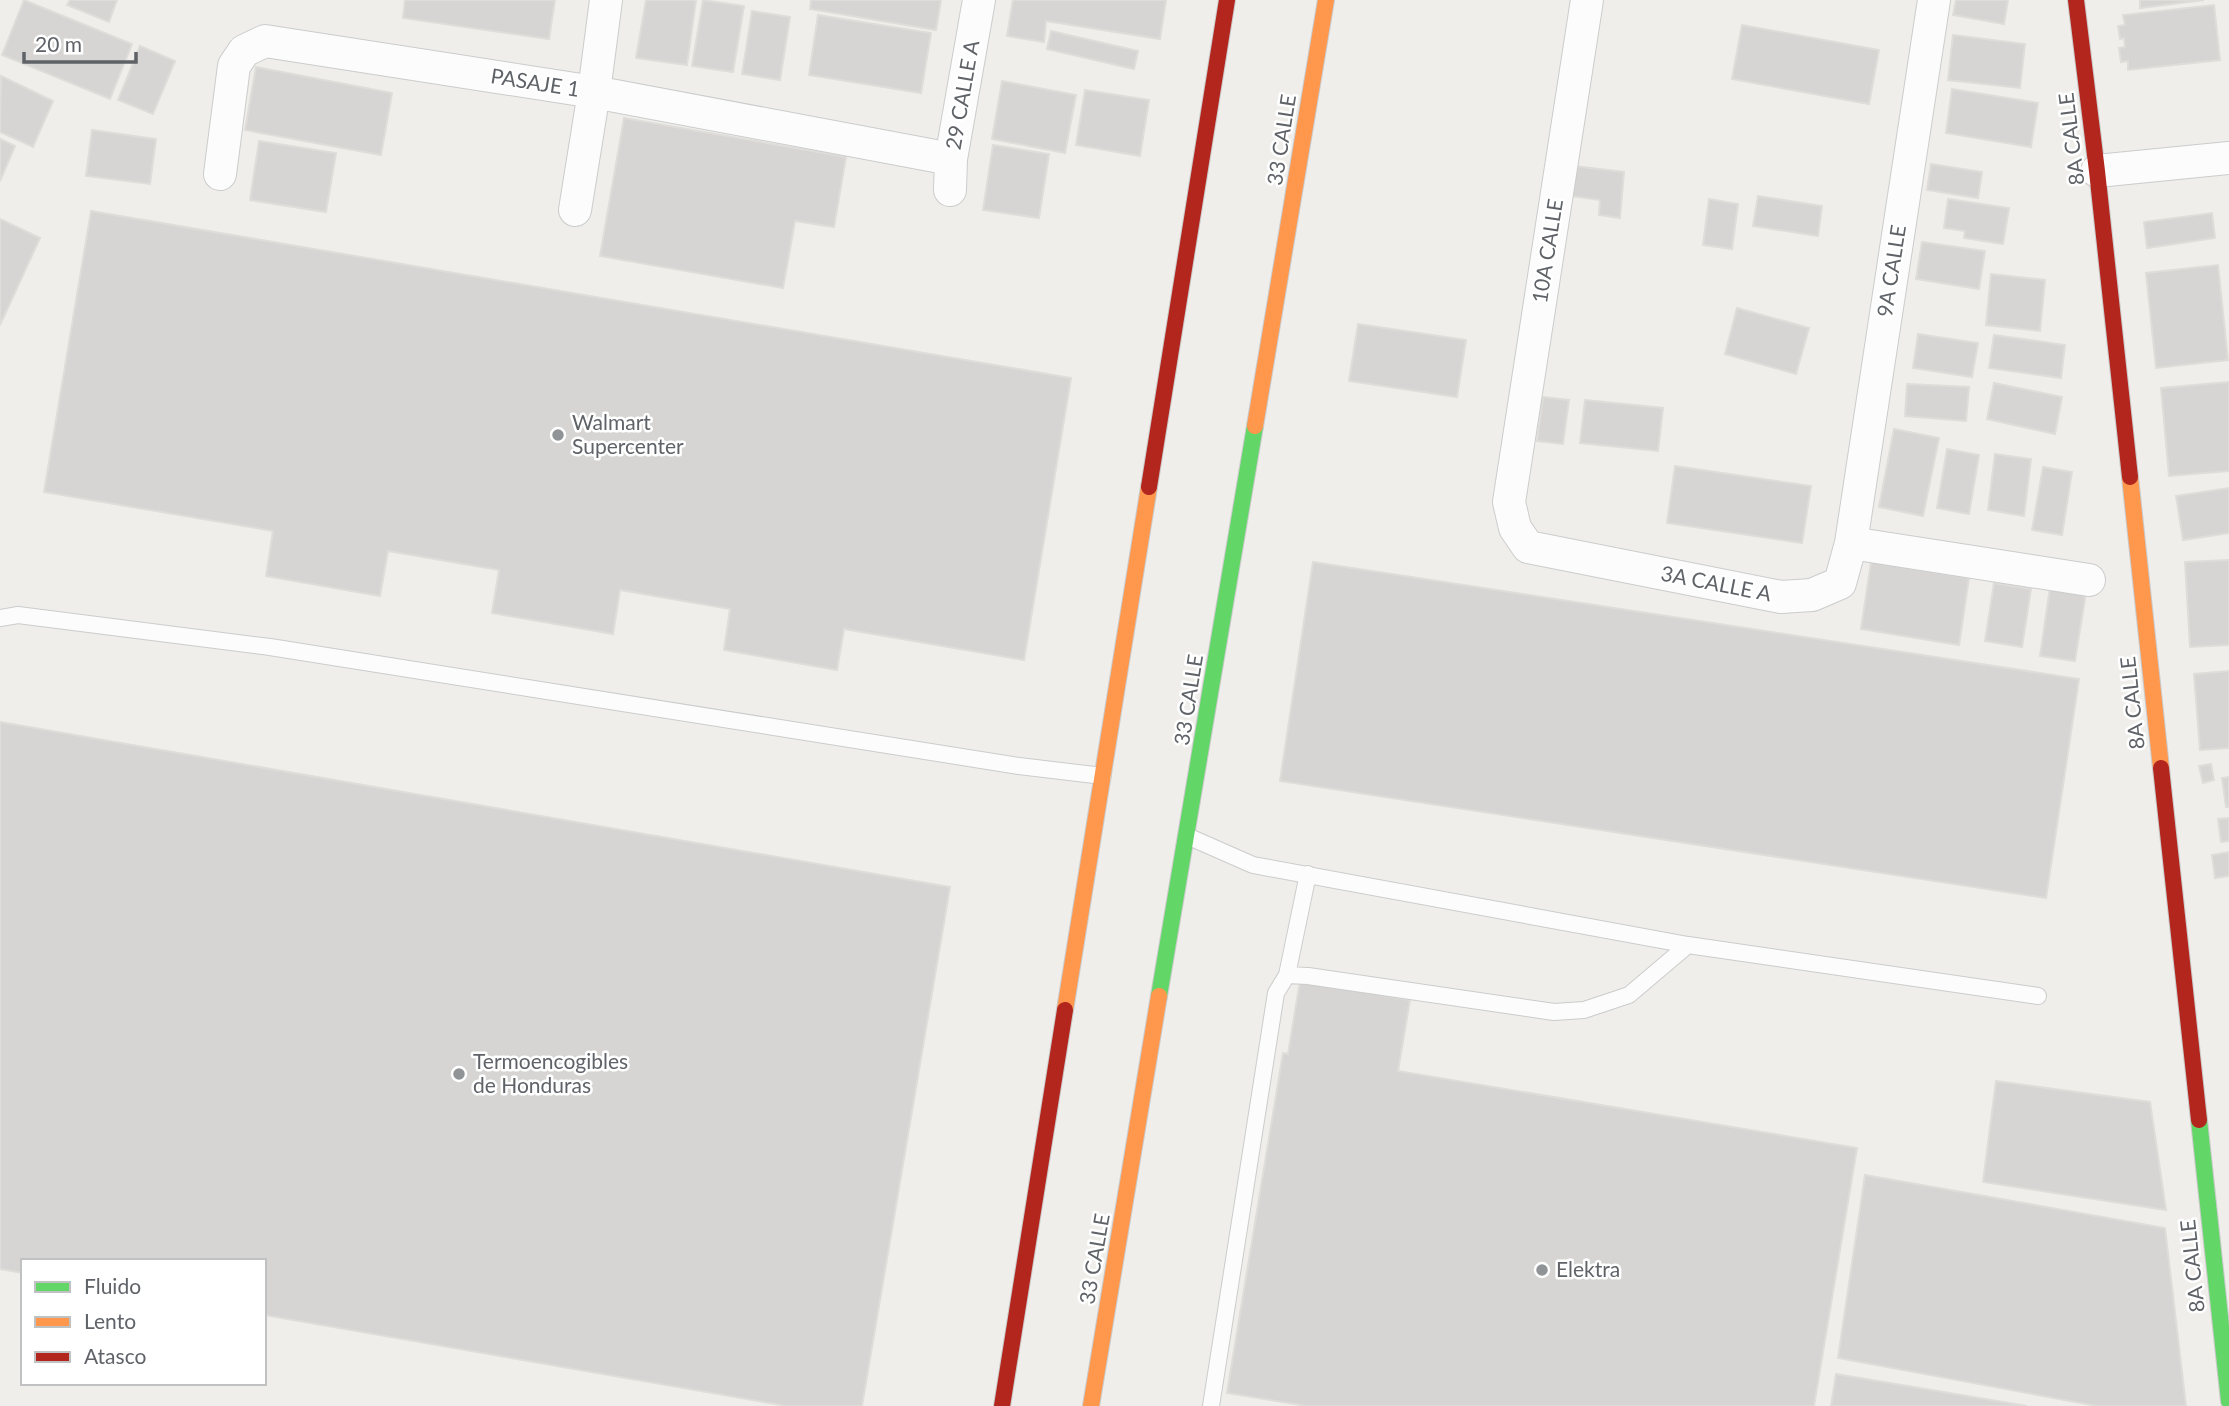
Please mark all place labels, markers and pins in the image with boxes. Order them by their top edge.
place label: Walmart Supercenter [572,409,684,458]
marker: Walmart Supercenter [550,427,566,443]
place label: Termoencogibles de Honduras [473,1048,628,1097]
marker: Termoencogibles de Honduras [451,1066,467,1082]
place label: Elektra [1556,1256,1620,1281]
marker: Elektra [1534,1262,1550,1278]

